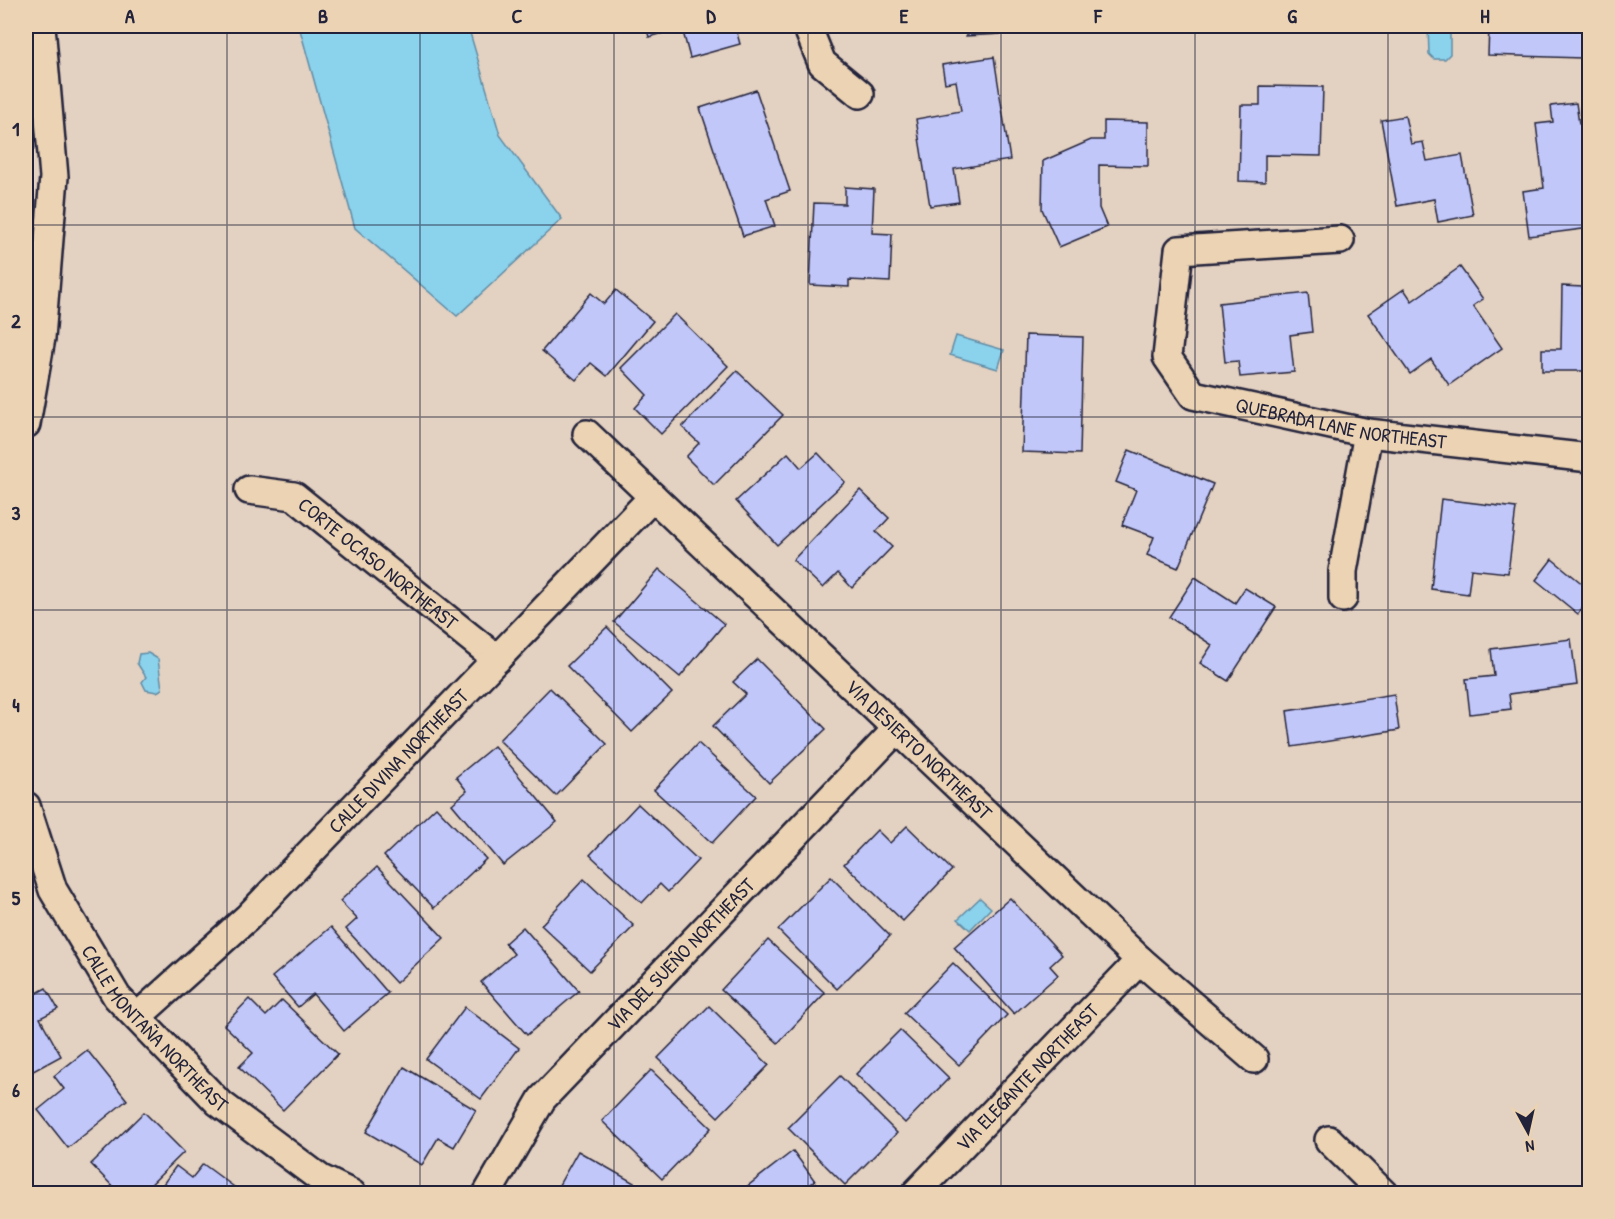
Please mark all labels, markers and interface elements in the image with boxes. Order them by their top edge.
text: A [125,2,135,29]
text: B [318,2,328,29]
text: C [512,2,523,29]
text: D [706,2,716,29]
text: E [900,2,909,29]
text: F [1093,2,1103,29]
text: G [1287,2,1297,29]
text: H [1480,2,1490,29]
text: 1 [12,115,20,142]
text: 2 [11,307,21,334]
street label: QUEBRADA LANE NORTHEAST [1233,391,1449,455]
street label: CORTE OCASO NORTHEAST [293,491,464,636]
text: 3 [12,499,21,526]
street label: VIA DESIERTO NORTHEAST [840,673,999,826]
street label: CALLE DIVINA NORTHEAST [322,682,474,839]
text: 4 [12,691,20,718]
street label: VIA DEL SUEÑO NORTHEAST [600,871,761,1037]
text: 5 [12,884,21,911]
street label: CALLE MONTAÑA NORTHEAST [76,939,234,1118]
street label: VIA ELEGANTE NORTHEAST [950,997,1105,1157]
text: 6 [12,1076,20,1103]
north arrow [1498,1102,1558,1162]
text: N [1524,1135,1536,1158]

